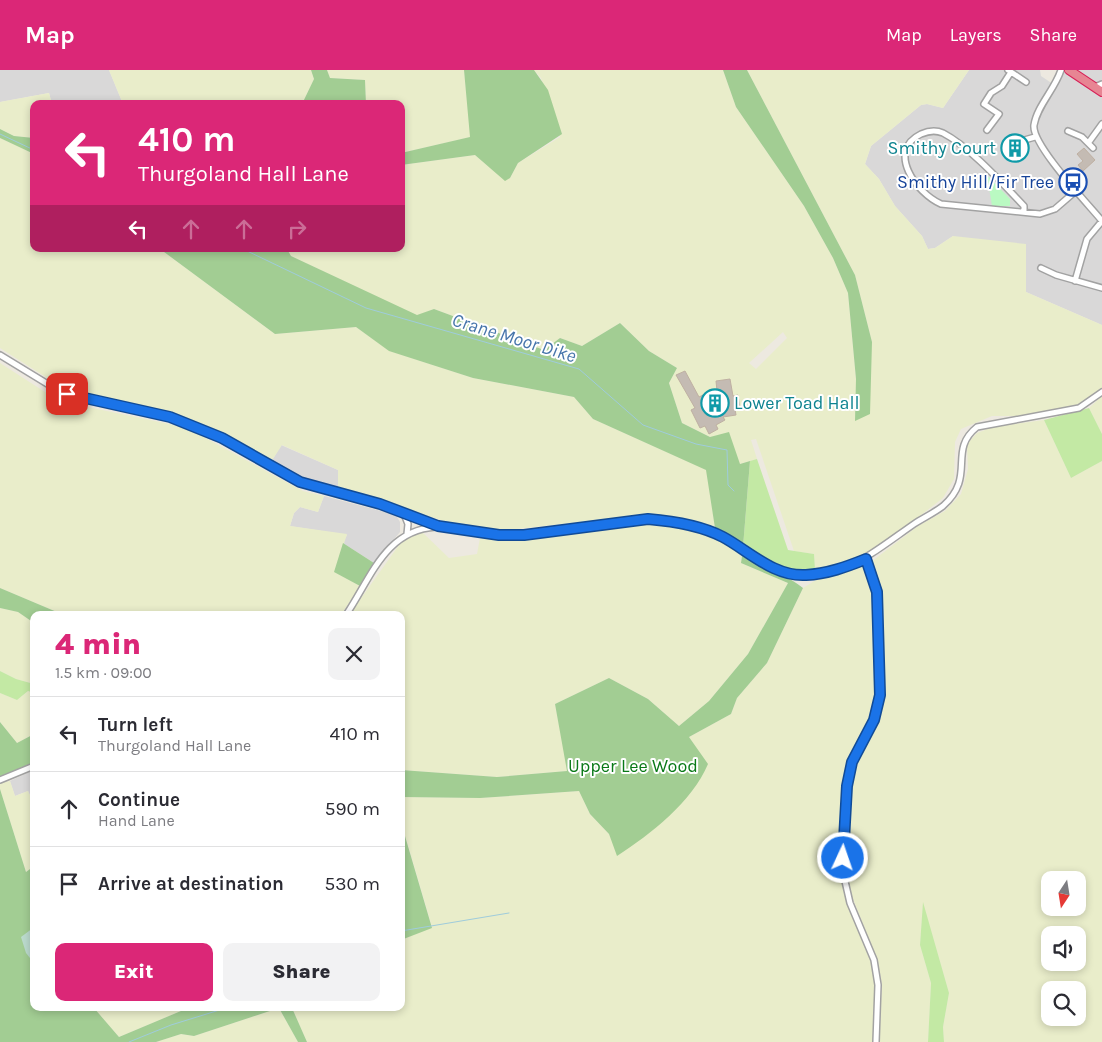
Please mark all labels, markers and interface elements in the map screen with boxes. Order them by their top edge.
text: Map [25,21,75,49]
text: Map [886,24,922,46]
text: Layers [950,24,1002,46]
text: Share [1030,24,1077,46]
text: 410 m [138,119,236,160]
icon: left [55,120,120,185]
building icon: Smithy Court [1000,133,1030,163]
place label: Smithy Court [888,137,996,159]
text: Thurgoland Hall Lane [138,161,349,187]
bus stop icon: Smithy Hill/Fir Tree [1058,167,1088,197]
place label: Smithy Hill/Fir Tree [897,171,1054,193]
icon: left [124,215,152,243]
icon: ahead [177,215,205,243]
icon: ahead [230,215,258,243]
icon: right [283,215,311,243]
water label: Crane Moor Dike [449,309,579,367]
pin [46,373,88,415]
icon: arrive [53,380,81,408]
building icon: Lower Toad Hall [700,388,730,418]
place label: Lower Toad Hall [734,392,860,414]
text: 4 min [55,626,141,662]
button: close [328,628,380,680]
text: 1.5 km · 09:00 [55,663,152,682]
text: Turn left [98,714,173,736]
icon: left [55,720,83,748]
text: 410 m [330,723,380,745]
text: Thurgoland Hall Lane [98,736,251,755]
park label: Upper Lee Wood [568,755,698,777]
text: Continue [98,789,180,811]
icon: ahead [55,795,83,823]
text: 590 m [325,798,380,820]
text: Hand Lane [98,811,175,830]
position arrow [816,831,868,883]
icon: arrive [55,870,83,898]
north arrow [1041,871,1086,916]
map controls [1041,871,1086,1026]
text: Arrive at destination [98,873,284,895]
text: 530 m [324,873,380,895]
button: sound [1041,926,1086,971]
button: Exit [55,943,213,1001]
button: Share [223,943,380,1001]
button: search [1041,981,1086,1026]

